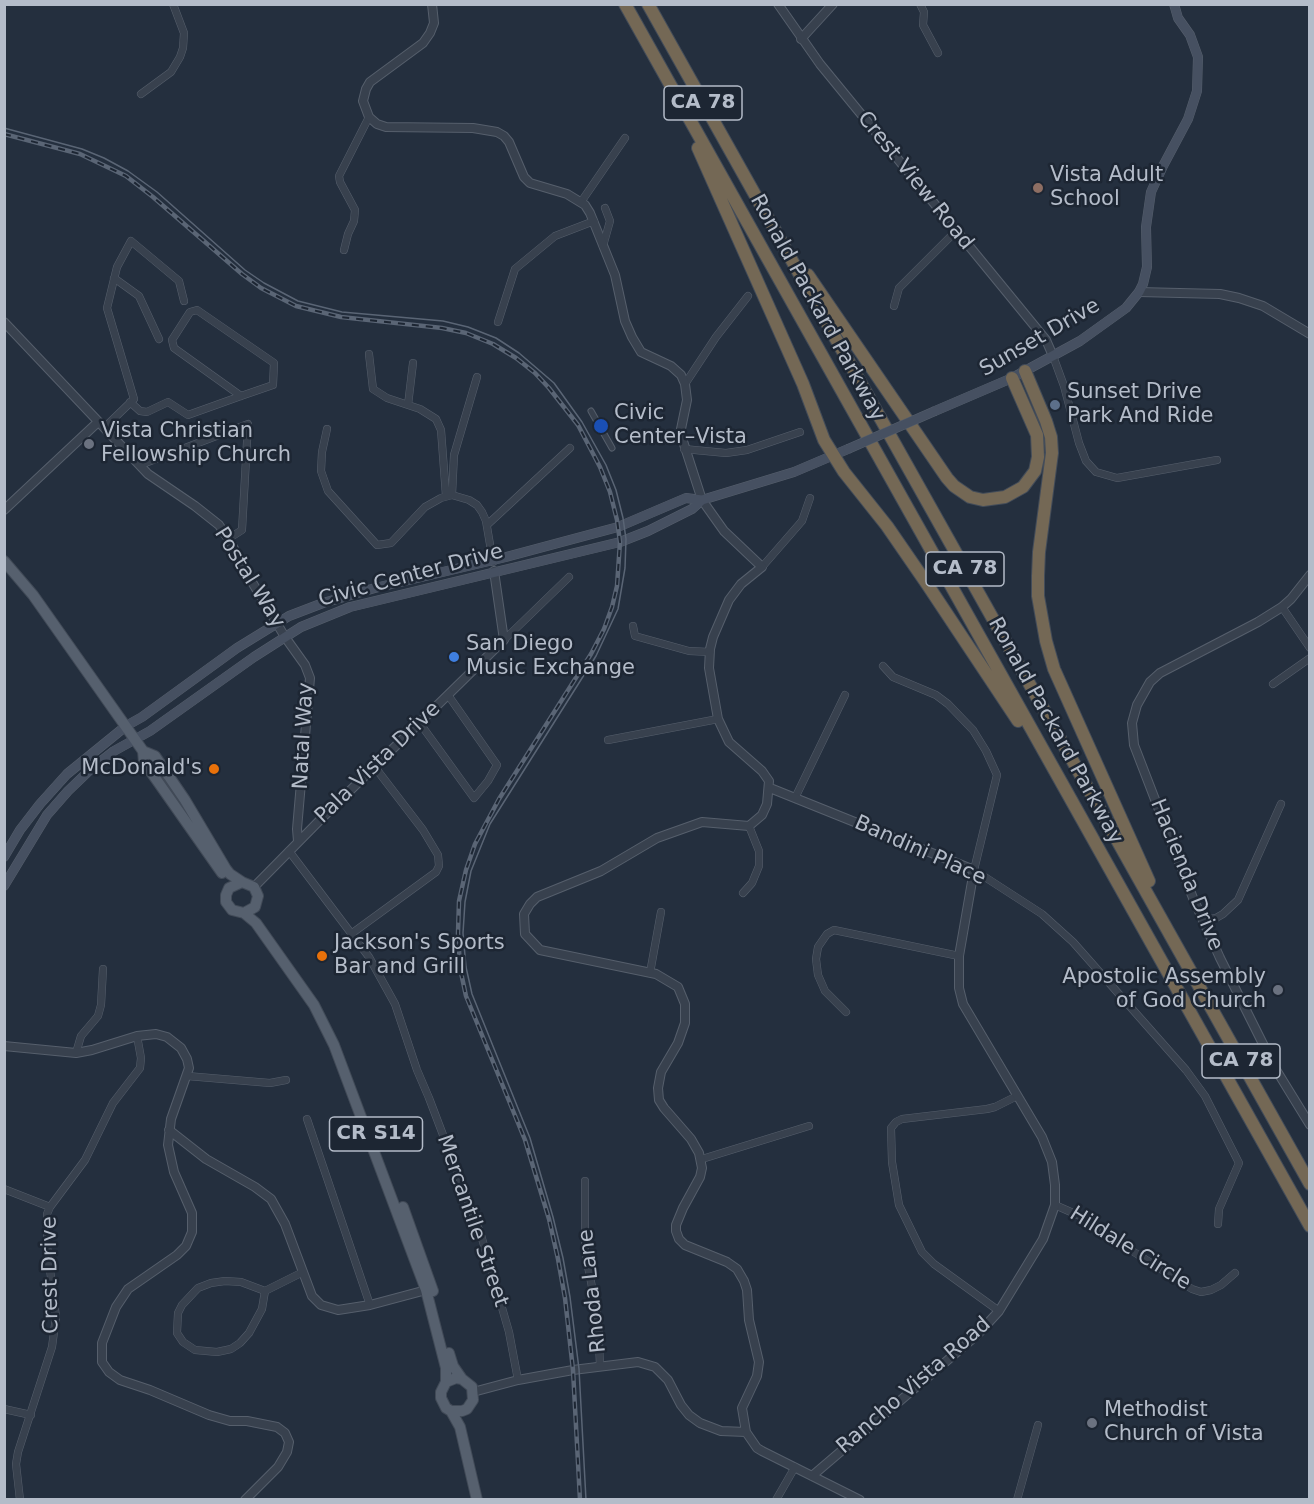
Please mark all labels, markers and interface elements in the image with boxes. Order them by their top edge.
road number: CA 78 [664,86,742,120]
street label: Crest View Road [851,107,979,255]
place label: Vista Adult School [1050,163,1163,213]
marker: Vista Adult School [1031,181,1045,195]
street label: Ronald Packard Parkway [744,190,890,426]
street label: Sunset Drive [975,293,1105,383]
place label: Sunset Drive Park And Ride [1067,380,1213,430]
marker: Sunset Drive Park And Ride [1048,398,1062,412]
place label: Civic Center–Vista [614,401,747,451]
marker: Civic Center–Vista [592,417,610,435]
place label: Vista Christian Fellowship Church [101,419,291,469]
marker: Vista Christian Fellowship Church [82,437,96,451]
street label: Postal Way [208,523,290,633]
street label: Civic Center Drive [316,539,506,613]
road number: CA 78 [926,552,1004,586]
street label: Ronald Packard Parkway [982,613,1128,849]
place label: San Diego Music Exchange [466,632,635,682]
marker: San Diego Music Exchange [447,650,461,664]
street label: Natal Way [289,682,319,790]
street label: Pala Vista Drive [310,697,446,829]
place label: McDonald's [81,756,202,782]
marker: McDonald's [207,762,221,776]
street label: Hacienda Drive [1144,796,1228,954]
street label: Bandini Place [850,811,990,891]
place label: Jackson's Sports Bar and Grill [334,931,505,981]
marker: Jackson's Sports Bar and Grill [315,949,329,963]
place label: Apostolic Assembly of God Church [1062,965,1266,1015]
marker: Apostolic Assembly of God Church [1271,983,1285,997]
road number: CA 78 [1202,1044,1280,1078]
road number: CR S14 [330,1117,422,1151]
street label: Mercantile Street [431,1132,513,1310]
street label: Hildale Circle [1065,1202,1195,1296]
street label: Crest Drive [37,1216,65,1334]
street label: Rhoda Lane [574,1228,612,1354]
street label: Rancho Vista Road [832,1312,996,1460]
place label: Methodist Church of Vista [1104,1398,1264,1448]
marker: Methodist Church of Vista [1085,1416,1099,1430]

